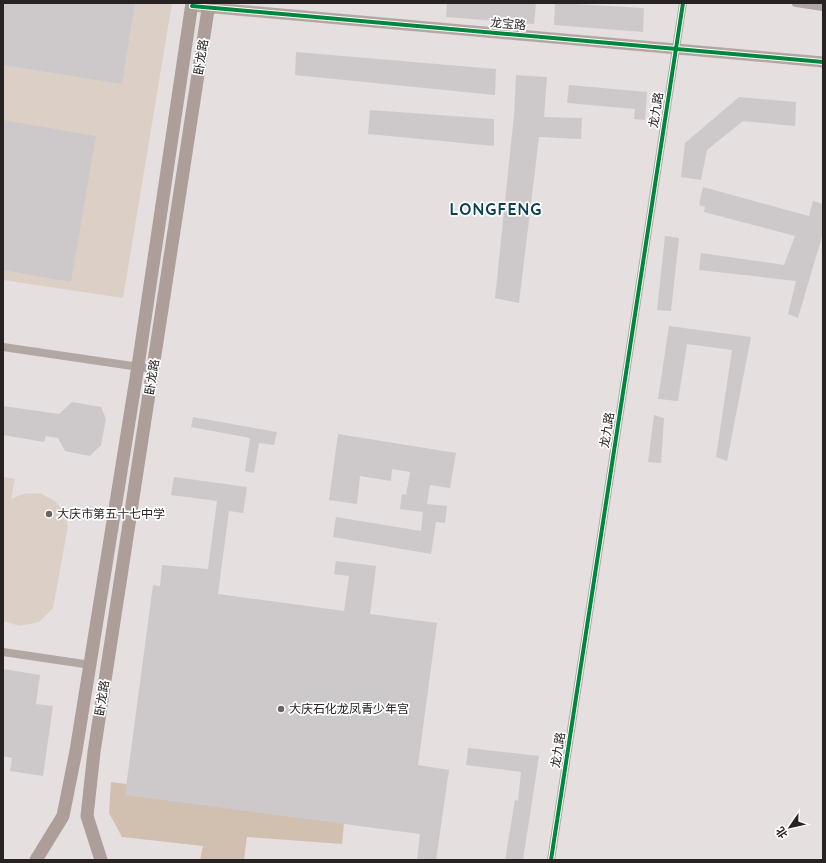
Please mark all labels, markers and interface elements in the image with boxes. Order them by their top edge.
street label: 龙宝路 [489,14,527,33]
street label: 卧龙路 [190,38,211,76]
street label: 龙九路 [645,91,666,129]
district label: LONGFENG [450,199,542,219]
street label: 卧龙路 [141,358,162,396]
street label: 龙九路 [596,411,617,449]
place label: 大庆市第五十七中学 [57,506,165,521]
marker: 大庆市第五十七中学 [44,509,54,519]
street label: 卧龙路 [91,679,112,717]
place label: 大庆石化龙凤青少年宫 [289,701,409,716]
marker: 大庆石化龙凤青少年宫 [276,704,286,714]
street label: 龙九路 [547,731,568,769]
north arrow [770,807,810,847]
text: 北 [773,824,791,841]

